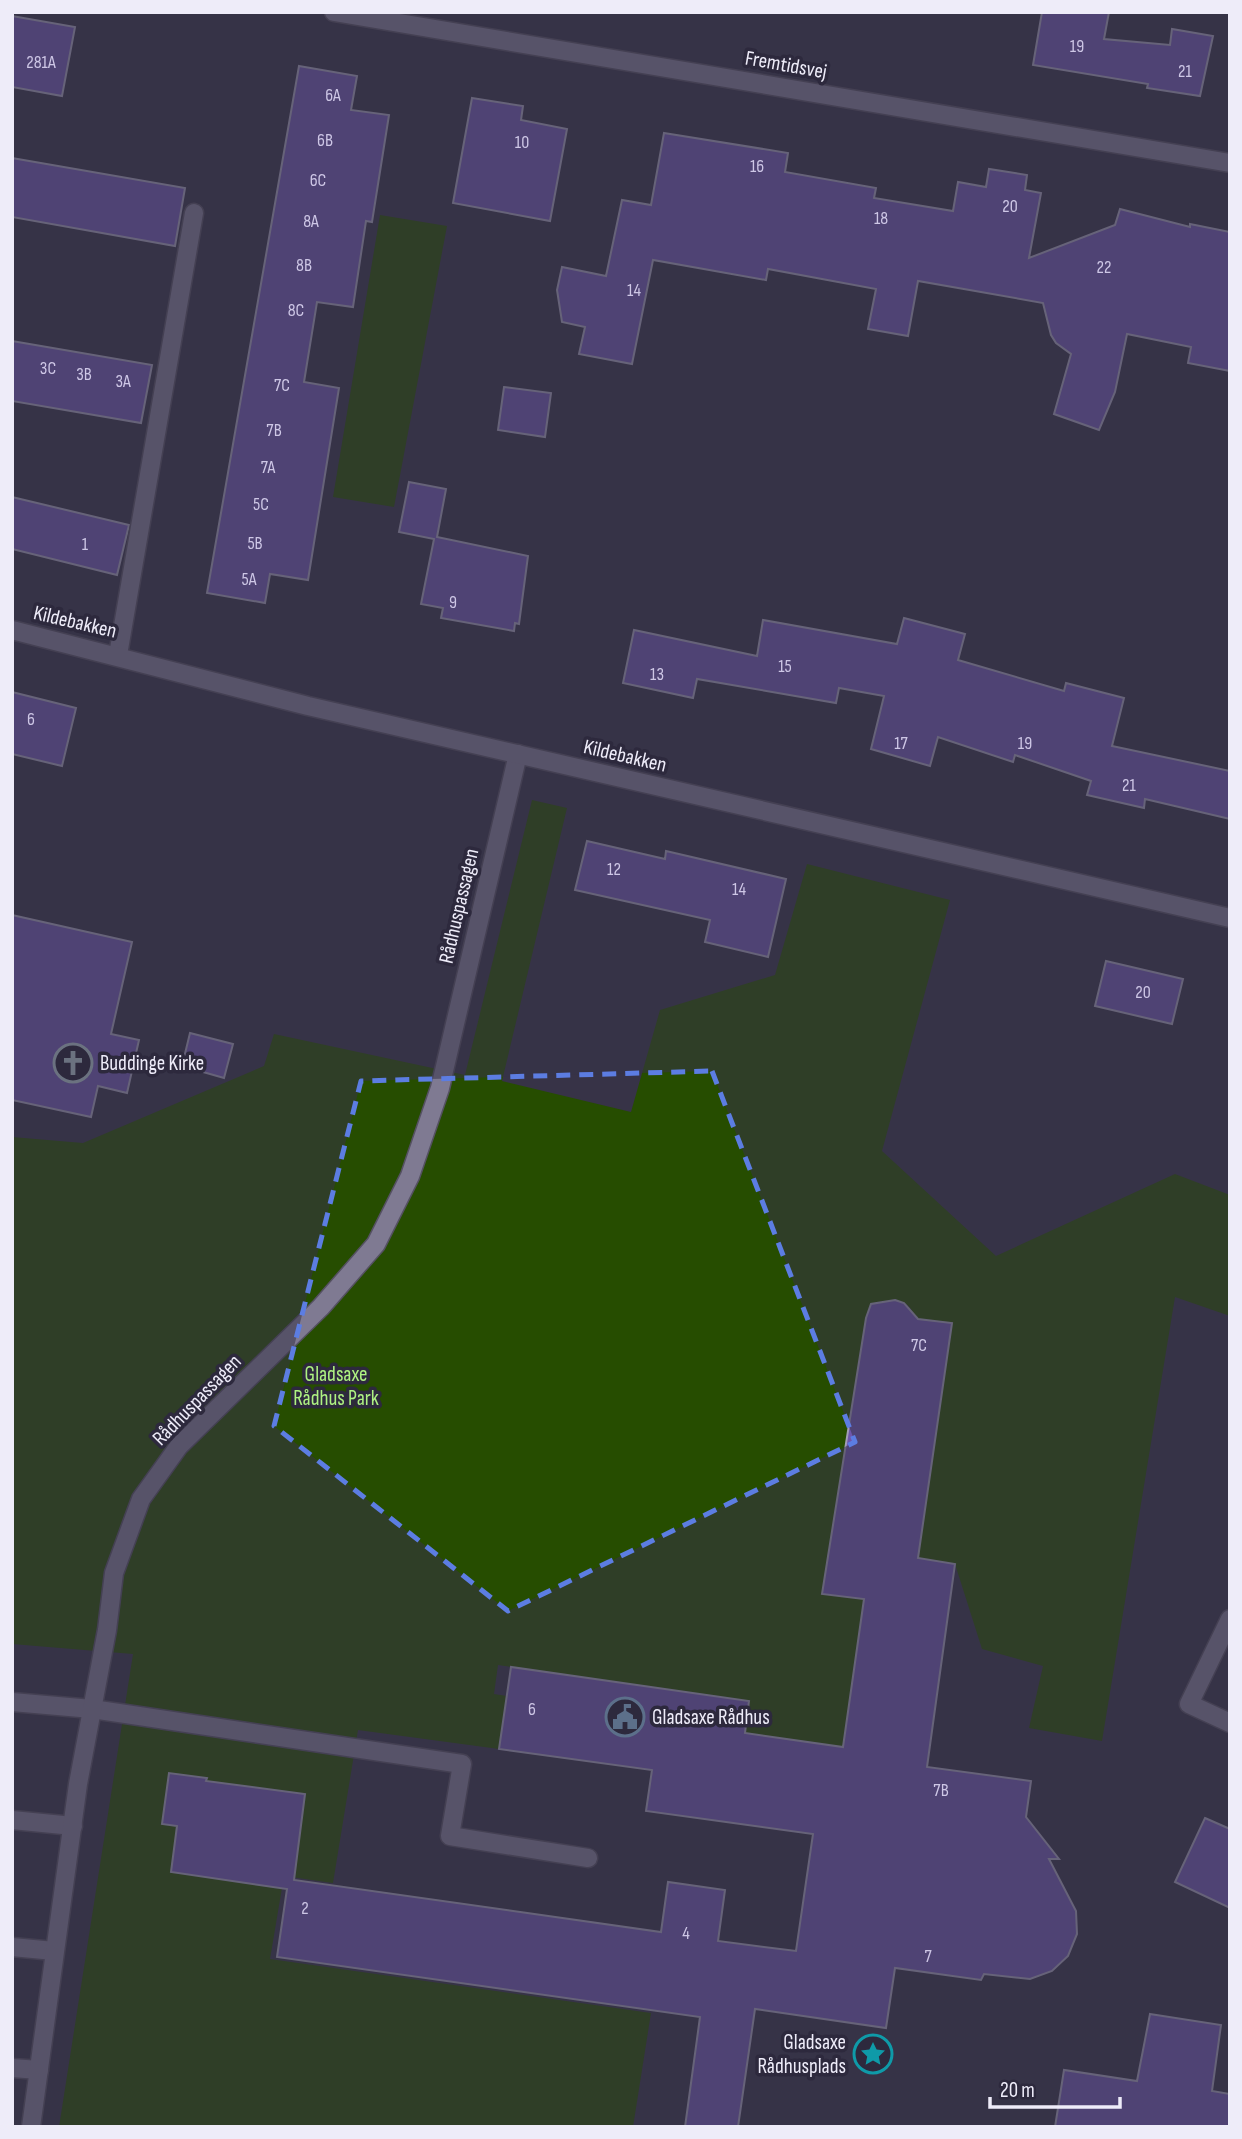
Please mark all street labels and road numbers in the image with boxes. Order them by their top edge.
street label: Fremtidsvej [743,46,829,84]
street label: Kildebakken [31,600,119,644]
street label: Kildebakken [581,734,669,778]
street label: Rådhuspassagen [434,846,484,966]
street label: Rådhuspassagen [147,1349,247,1451]

